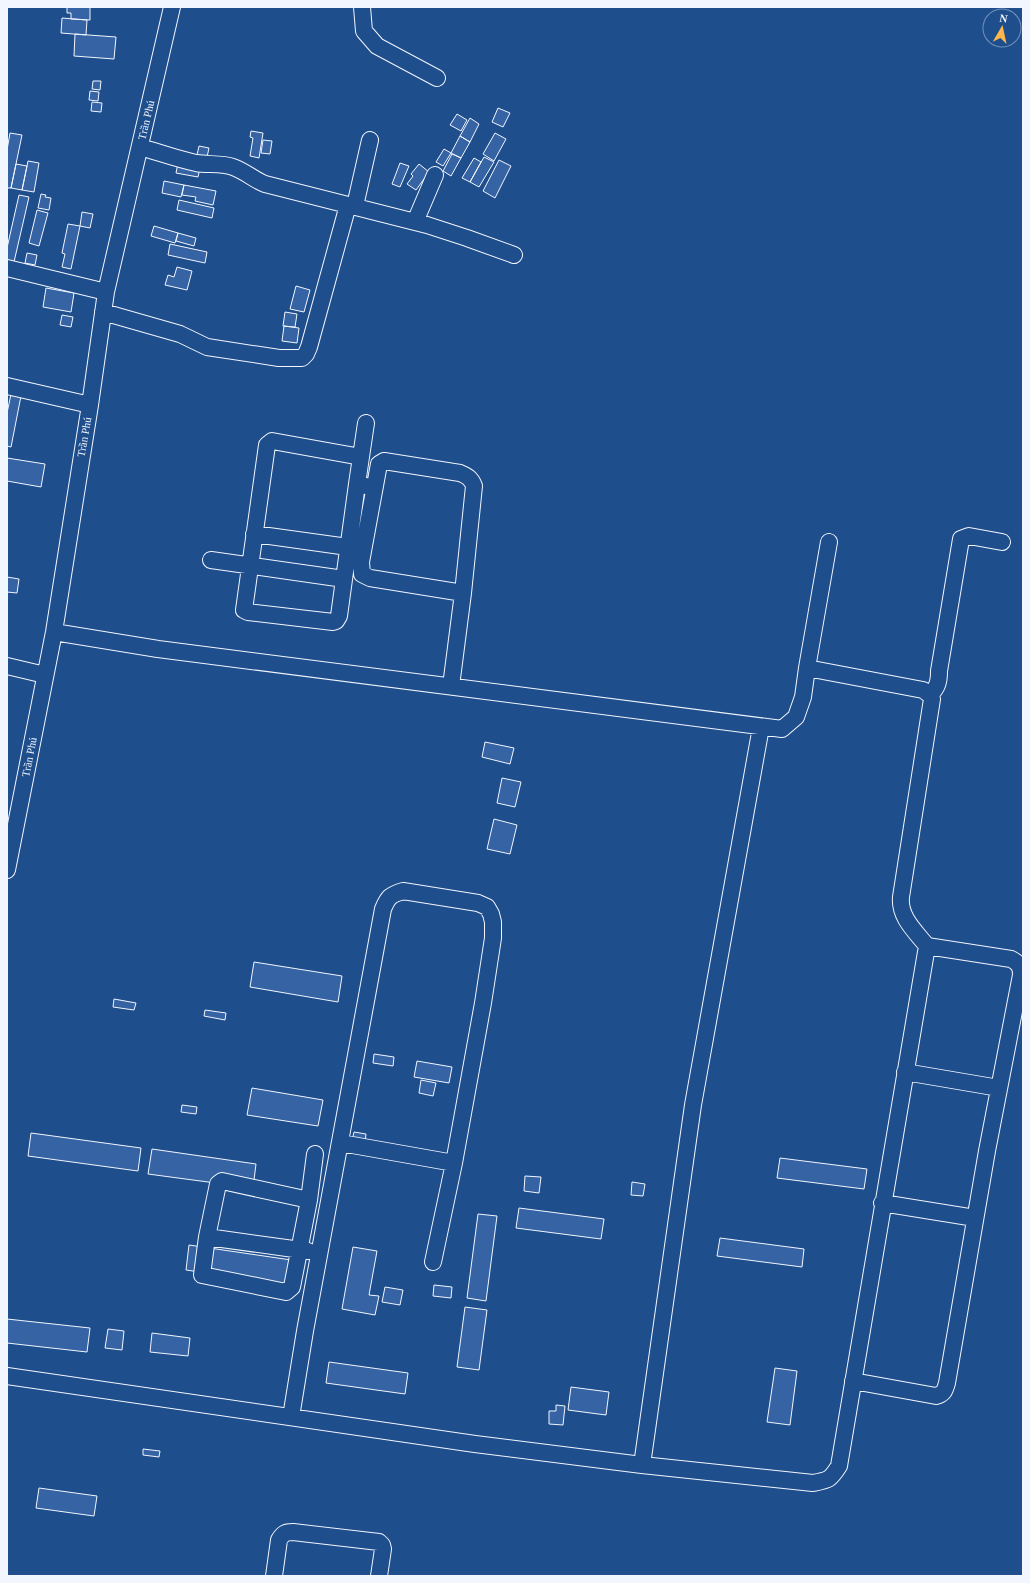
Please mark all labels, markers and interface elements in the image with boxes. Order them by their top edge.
north arrow [982,8,1022,48]
text: N [999,12,1008,25]
street label: Trần Phú [136,99,156,141]
street label: Trần Phú [75,416,93,458]
street label: Trần Phú [19,736,39,778]

